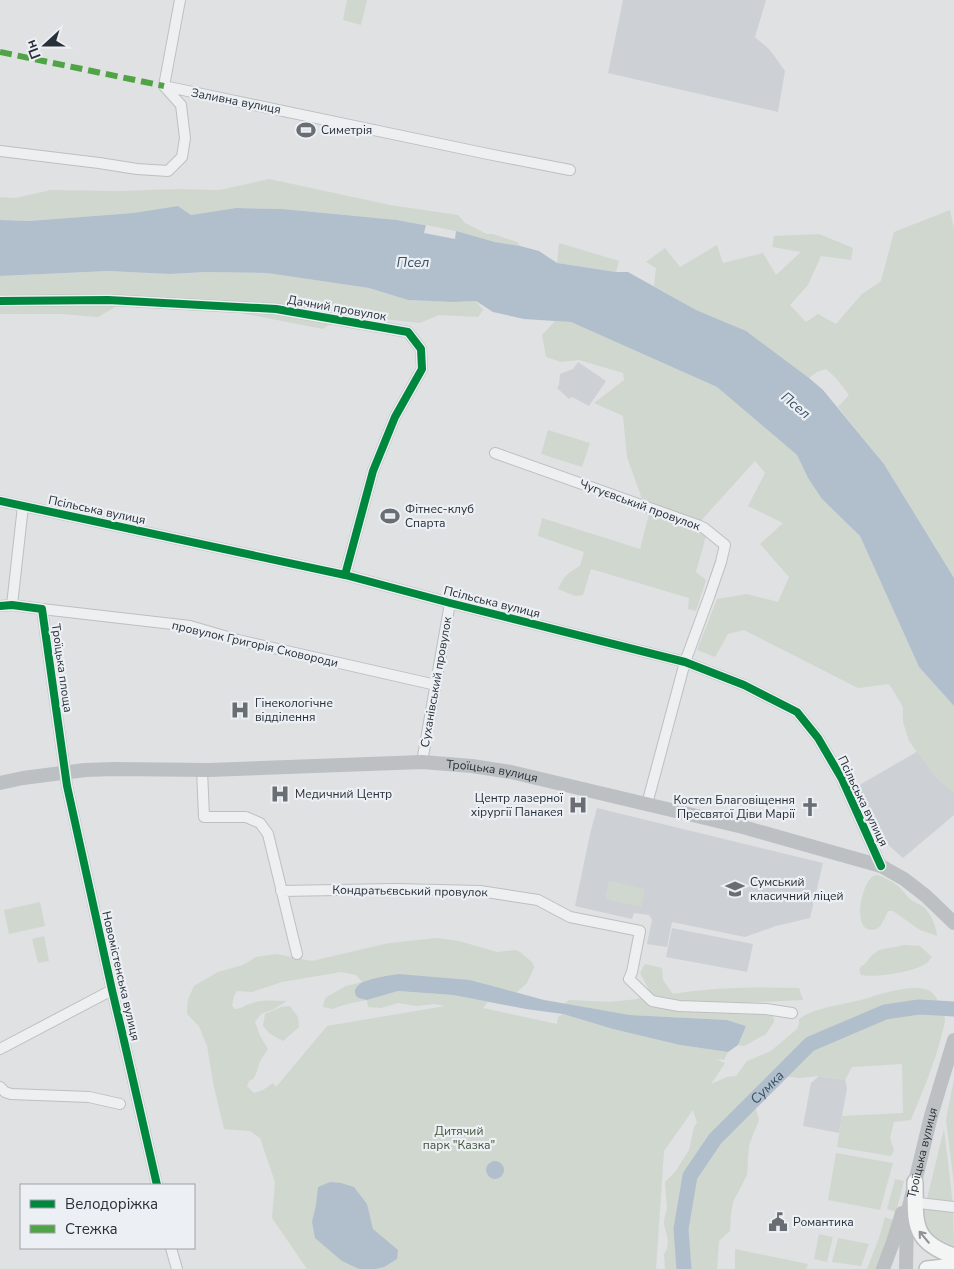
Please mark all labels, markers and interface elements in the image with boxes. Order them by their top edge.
north arrow [20,20,70,70]
text: Пн [21,37,46,62]
street label: Заливна вулиця [190,84,282,118]
sports icon: Симетрія [295,119,317,141]
place label: Симетрія [321,122,372,138]
water label: Псел [397,253,429,272]
street label: Дачний провулок [286,291,388,325]
water label: Псел [777,388,814,423]
street label: Чугуєвський провулок [577,476,703,535]
street label: Псільська вулиця [47,492,147,528]
place label: Фітнес-клуб Спарта [405,501,474,531]
sports icon: Фітнес-клуб Спарта [379,505,401,527]
street label: Псільська вулиця [442,582,542,622]
street label: Суханівський провулок [417,615,455,749]
street label: провулок Григорія Сковороди [170,617,340,671]
street label: Троїцька площа [48,622,76,714]
place label: Гінекологічне відділення [255,695,333,725]
hospital icon: Гінекологічне відділення [229,699,251,721]
street label: Псільська вулиця [834,753,892,849]
street label: Троїцька вулиця [446,756,540,786]
hospital icon: Медичний Центр [269,783,291,805]
place label: Медичний Центр [295,786,392,802]
place label: Центр лазерної хірургії Панакея [471,790,564,820]
place label: Костел Благовіщення Пресвятої Діви Марії [673,792,796,822]
hospital icon: Центр лазерної хірургії Панакея [567,794,589,816]
church icon: Костел Благовіщення Пресвятої Діви Марії [799,796,821,818]
place label: Сумський класичний ліцей [750,874,844,904]
school or university icon: Сумський класичний ліцей [724,878,746,900]
street label: Кондратьєвський провулок [332,882,488,900]
street label: Новомістенська вулиця [98,910,144,1042]
water label: Сумка [746,1066,788,1109]
street label: Троїцька вулиця [903,1106,941,1200]
park label: Дитячий парк "Казка" [423,1123,495,1153]
legend [20,1184,195,1249]
text: Велодоріжка [65,1194,158,1214]
public building icon: Романтика [767,1211,789,1233]
place label: Романтика [793,1214,854,1230]
text: Стежка [65,1219,118,1239]
one-way arrow [919,1230,930,1243]

